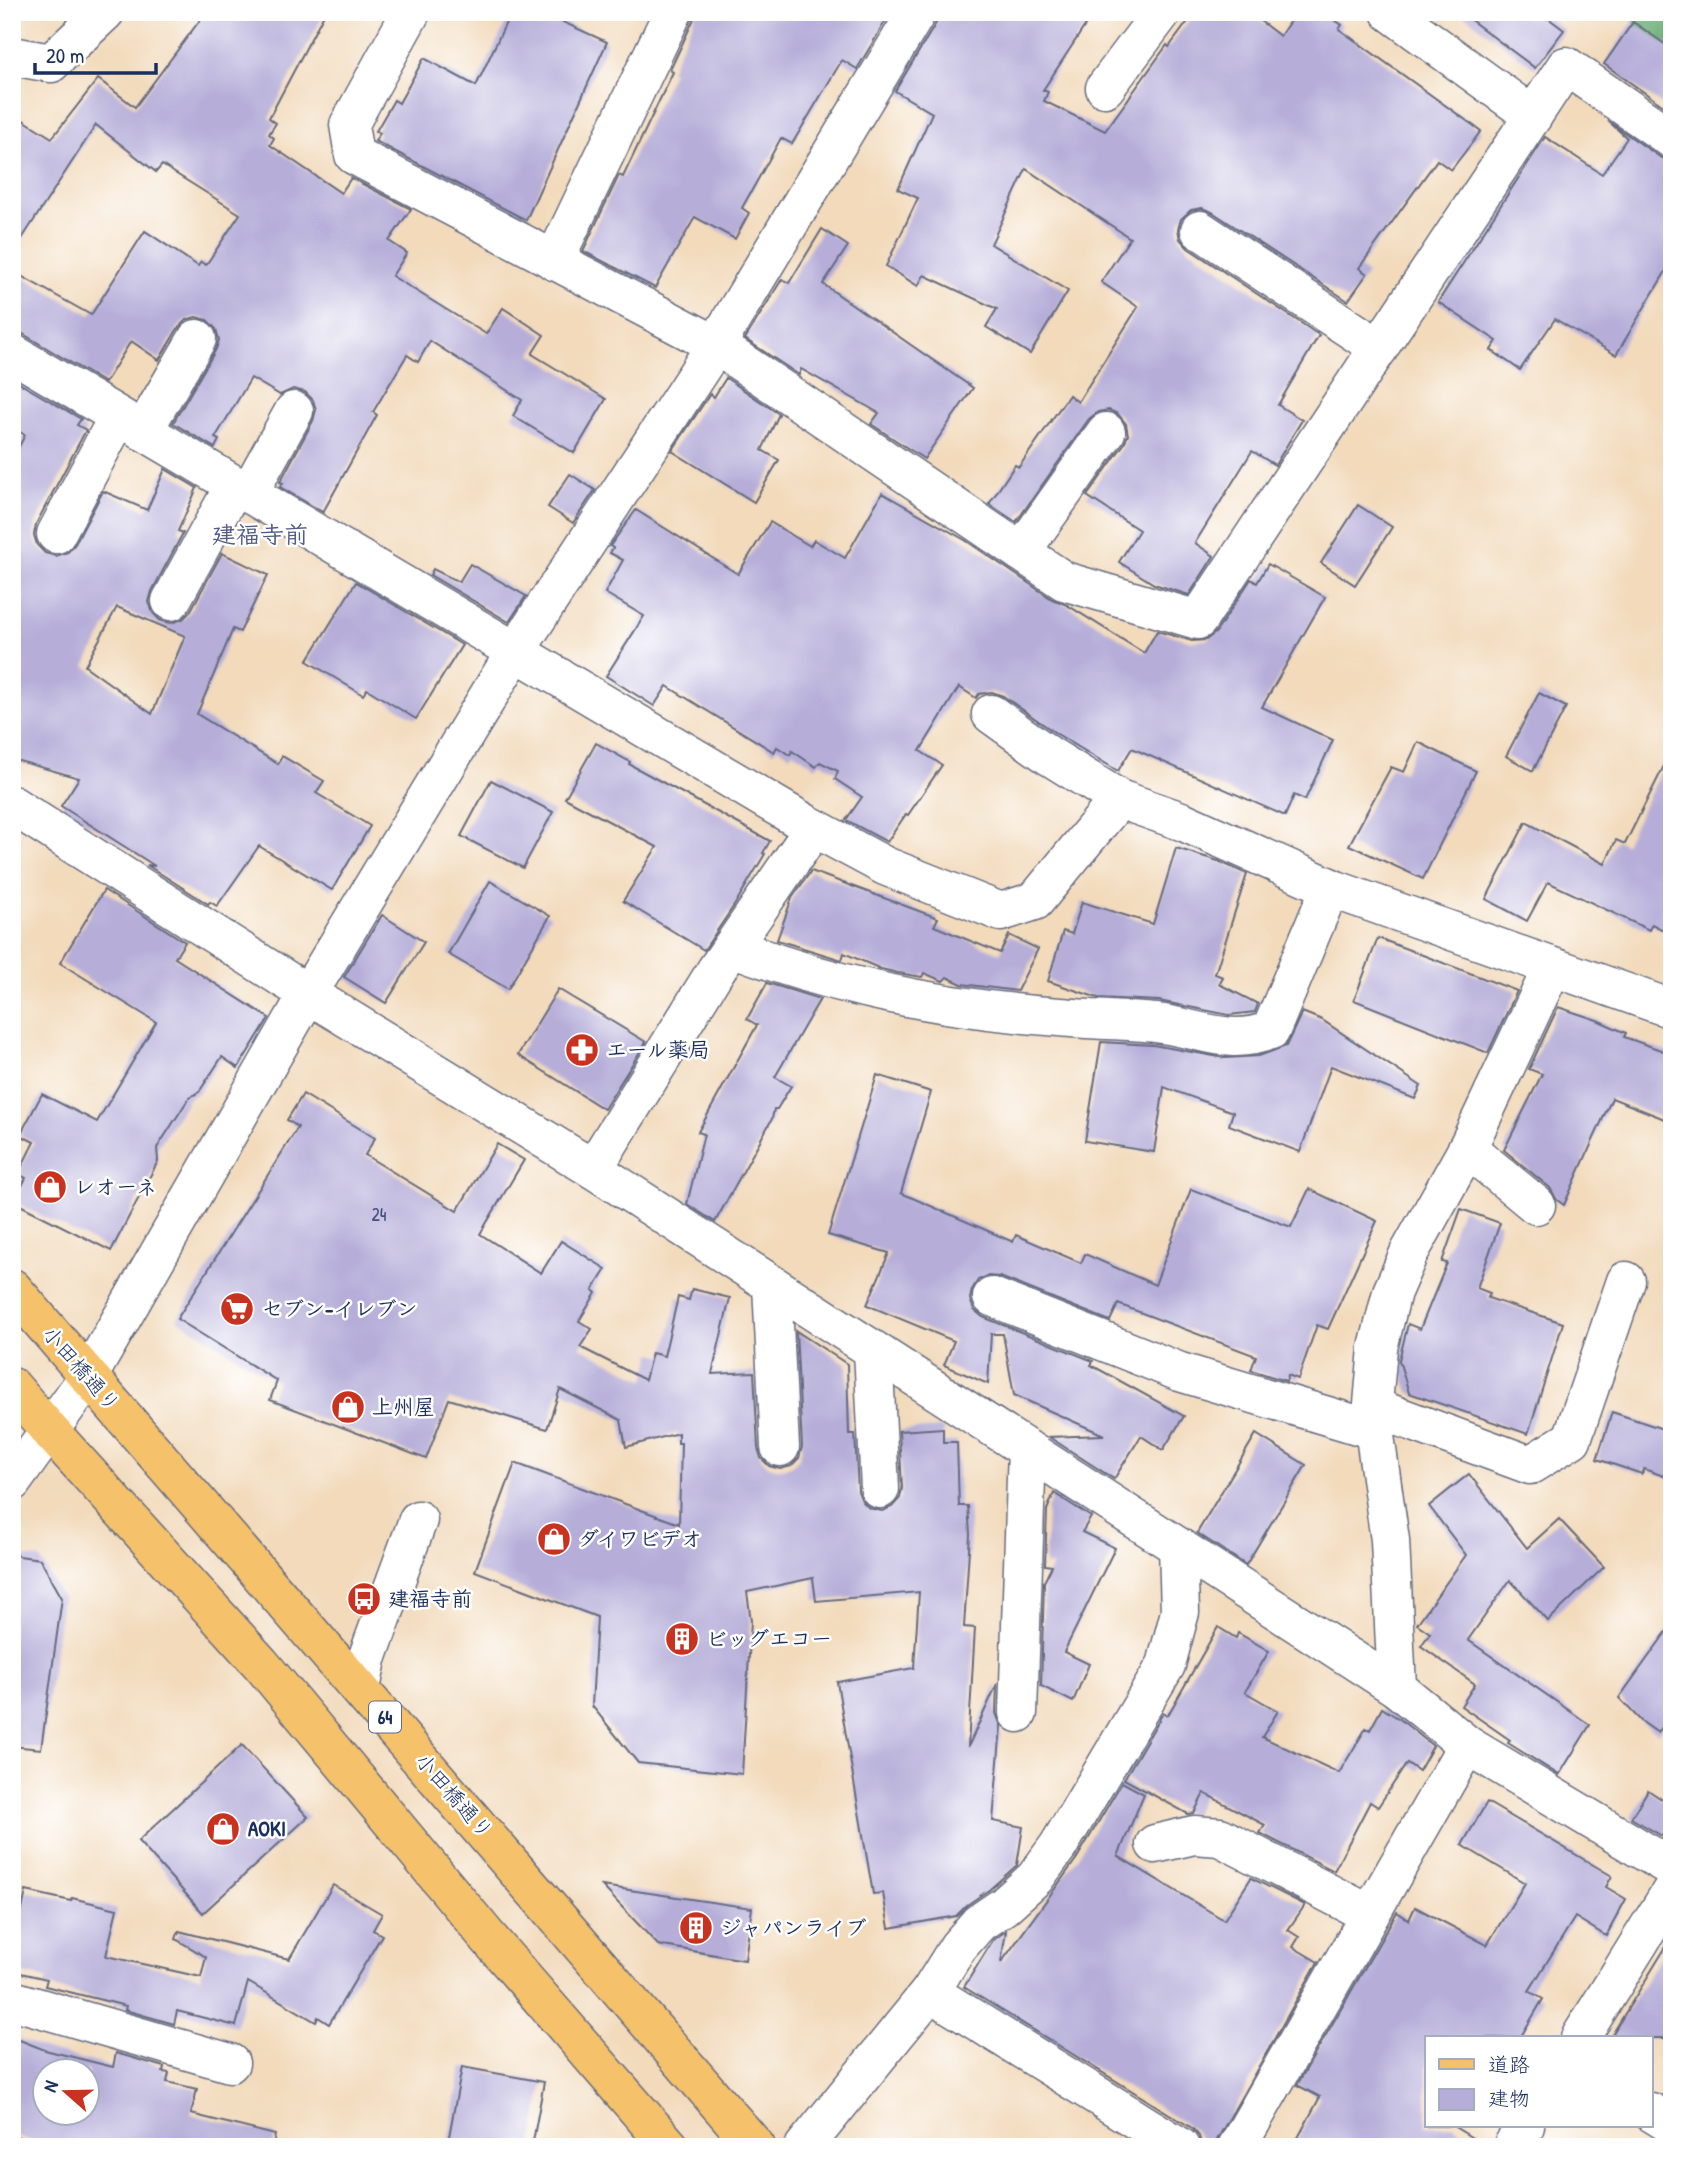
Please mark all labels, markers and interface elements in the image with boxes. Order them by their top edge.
scale bar [35,32,156,76]
text: 20 m [46,41,84,70]
district label: 建福寺前 [212,518,308,550]
pharmacy icon: エール薬局 [563,1031,601,1069]
place label: エール薬局 [606,1035,710,1064]
shop icon: レオーネ [31,1168,69,1206]
place label: レオーネ [74,1172,157,1201]
house number: 24 [371,1202,387,1227]
supermarket icon: セブン-イレブン [218,1290,256,1328]
place label: セブン-イレブン [262,1294,417,1323]
street label: 小田橋通り [36,1320,127,1418]
shop icon: 上州屋 [329,1388,367,1426]
place label: 上州屋 [372,1392,435,1421]
shop icon: ダイワビデオ [535,1520,573,1558]
place label: ダイワビデオ [578,1524,702,1553]
bus stop icon: 建福寺前 [345,1580,383,1618]
place label: 建福寺前 [388,1584,472,1613]
building icon: ビッグエコー [663,1620,701,1658]
place label: ビッグエコー [706,1624,832,1653]
road number: 64 [369,1702,401,1732]
street label: 小田橋通り [409,1747,500,1845]
shop icon: AOKI [204,1810,242,1848]
place label: AOKI [248,1814,286,1843]
building icon: ジャパンライブ [677,1909,715,1947]
place label: ジャパンライブ [720,1913,867,1942]
legend [1425,2036,1652,2128]
text: 道路 [1488,2050,1530,2079]
north arrow [32,2058,102,2128]
text: N [36,2077,64,2095]
text: 建物 [1488,2084,1530,2113]

